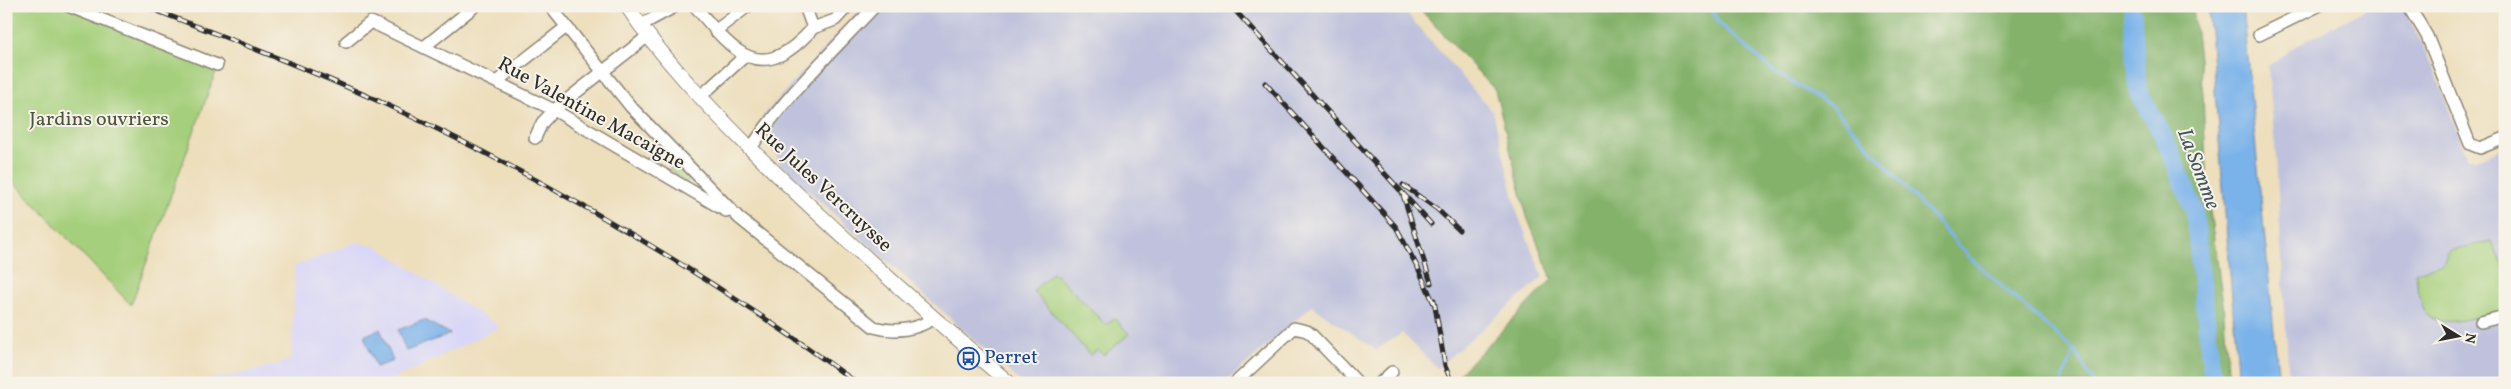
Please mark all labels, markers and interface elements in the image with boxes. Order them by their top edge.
street label: Rue Valentine Macaigne [492,51,690,177]
park label: Jardins ouvriers [29,106,169,134]
street label: Rue Jules Vercruysse [748,117,898,259]
water label: La Somme [2169,124,2227,214]
north arrow [2434,312,2484,362]
text: N [2459,331,2480,345]
place label: Perret [984,344,1038,372]
bus stop icon: Perret [956,346,980,370]

